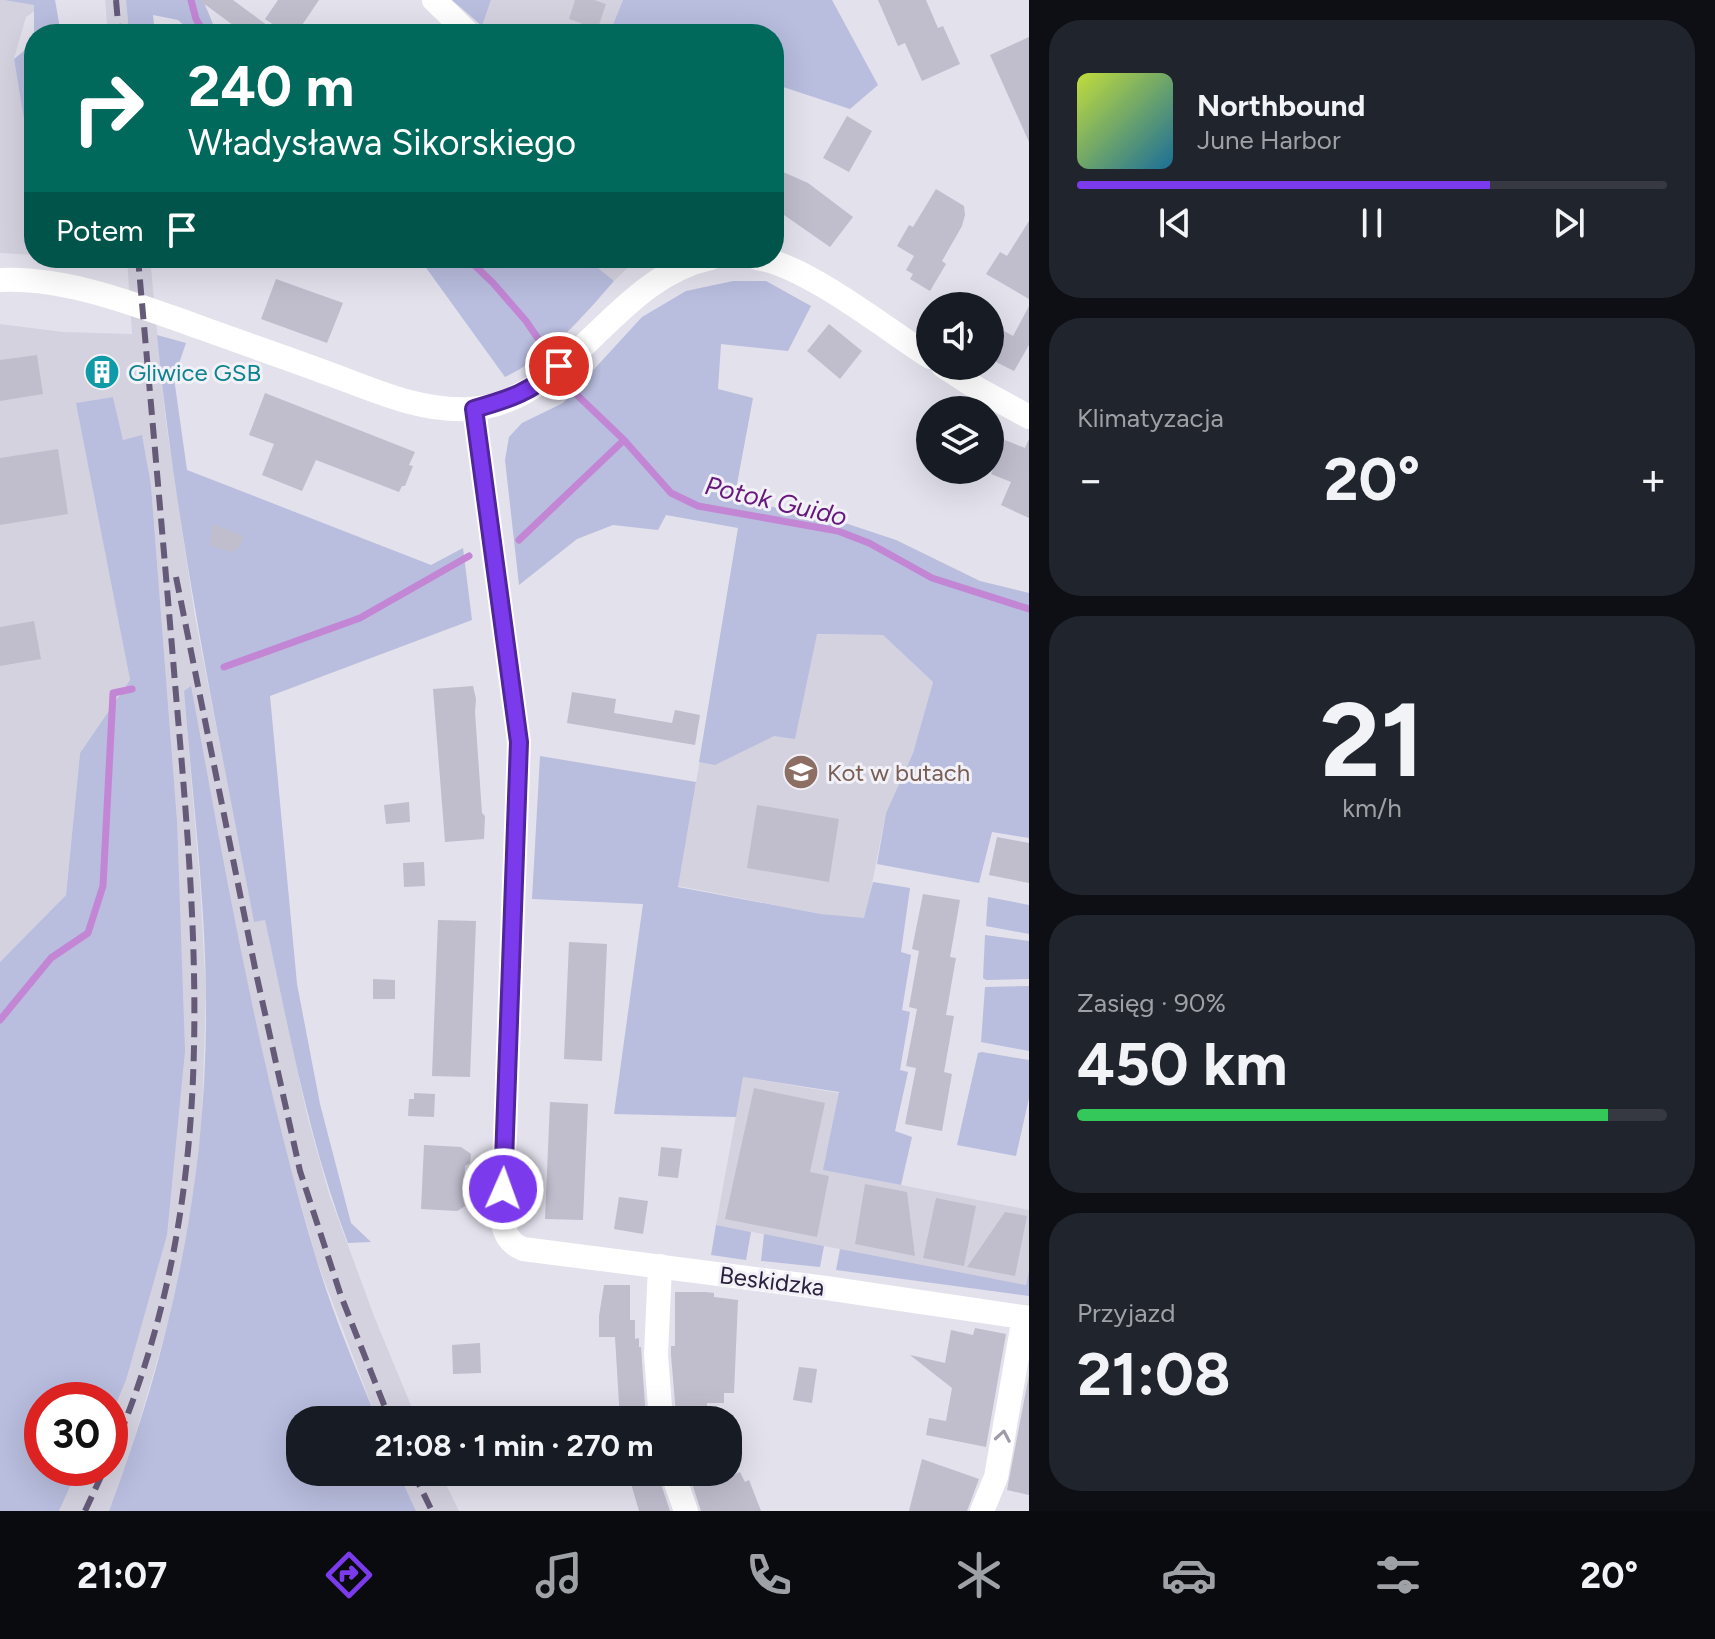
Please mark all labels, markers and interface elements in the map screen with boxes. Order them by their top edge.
text: 240 m [188,53,354,120]
icon: right [56,56,160,160]
text: Northbound [1197,87,1365,124]
text: Władysława Sikorskiego [188,121,576,164]
text: June Harbor [1197,124,1341,156]
icon: previous [1153,201,1197,245]
icon: pause [1350,201,1394,245]
icon: next [1547,201,1591,245]
icon: arrive [160,208,204,252]
text: Potem [56,212,144,249]
map controls [916,292,1004,484]
button: sound [916,292,1004,380]
pin [525,332,593,400]
icon: arrive [537,344,581,388]
building icon: Gliwice GSB [83,353,121,391]
place label: Gliwice GSB [128,358,261,387]
button: layers [916,396,1004,484]
text: Klimatyzacja [1077,402,1224,434]
text: 20° [1324,443,1420,515]
text: − [1077,453,1104,506]
text: + [1640,453,1667,506]
water label: Potok Guido [702,469,850,533]
text: 21 [1320,677,1424,802]
school or university icon: Kot w butach [782,753,820,791]
place label: Kot w butach [827,758,970,787]
text: km/h [1342,792,1402,824]
text: Zasięg · 90% [1077,987,1226,1019]
text: 450 km [1077,1028,1288,1100]
position arrow [461,1147,545,1231]
street label: Beskidzka [718,1260,826,1302]
text: Przyjazd [1077,1297,1175,1329]
text: 21:08 [1077,1338,1231,1410]
speed limit sign: 30 [24,1382,128,1486]
text: 21:08 · 1 min · 270 m [375,1427,653,1464]
one-way arrow [993,1429,1010,1443]
icon: directions [321,1547,377,1603]
icon: music [531,1547,587,1603]
icon: phone [741,1547,797,1603]
icon: climate [951,1547,1007,1603]
icon: car [1161,1547,1217,1603]
icon: filters [1370,1547,1426,1603]
text: 21:07 [77,1554,167,1597]
text: 20° [1580,1554,1638,1597]

